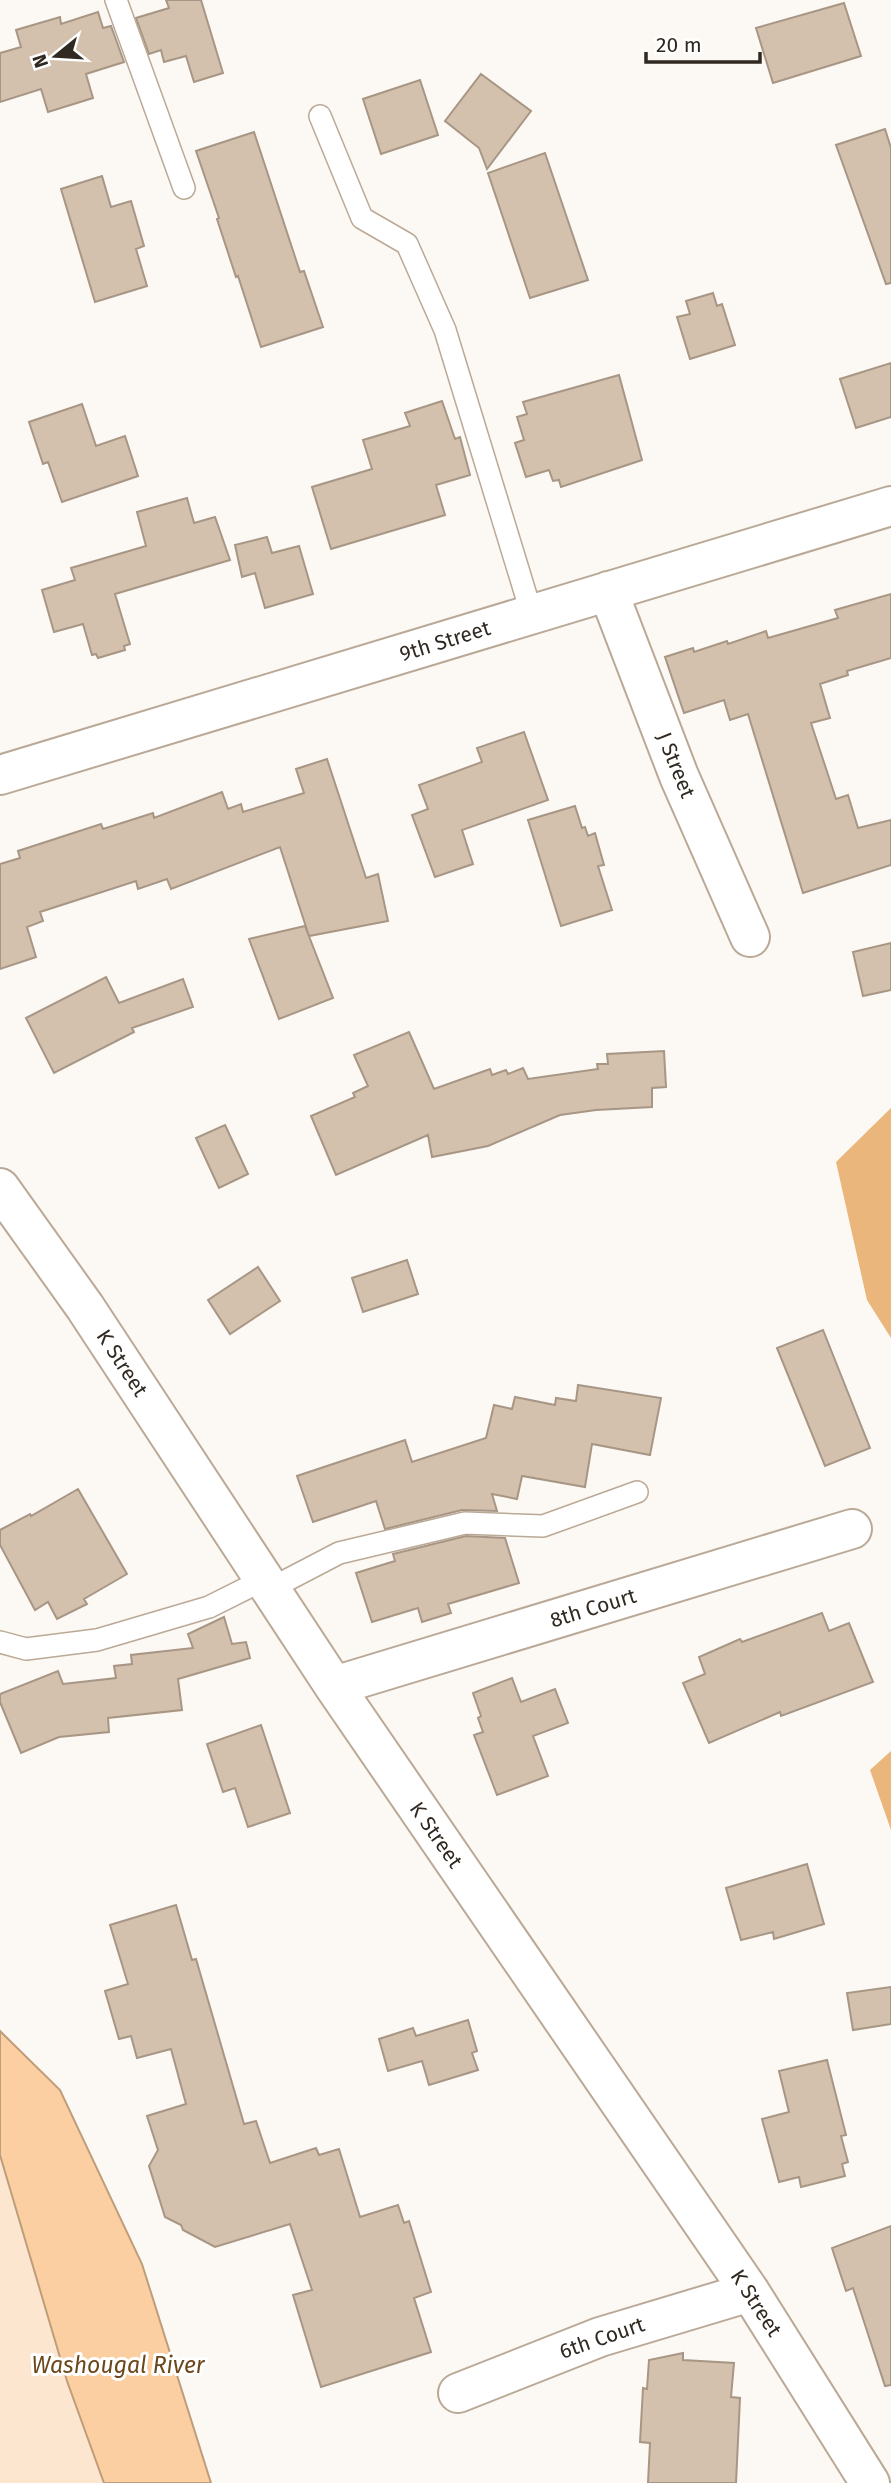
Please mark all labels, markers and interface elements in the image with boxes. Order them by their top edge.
north arrow [21,21,91,91]
scale bar [646,21,760,65]
text: 20 m [656,32,702,58]
text: N [27,52,53,71]
street label: 9th Street [397,615,494,667]
street label: J Street [651,728,701,802]
street label: K Street [91,1325,154,1402]
street label: 8th Court [547,1583,640,1633]
street label: K Street [404,1797,468,1873]
street label: K Street [725,2265,788,2342]
street label: 6th Court [556,2311,648,2365]
water label: Washougal River [31,2351,206,2379]

